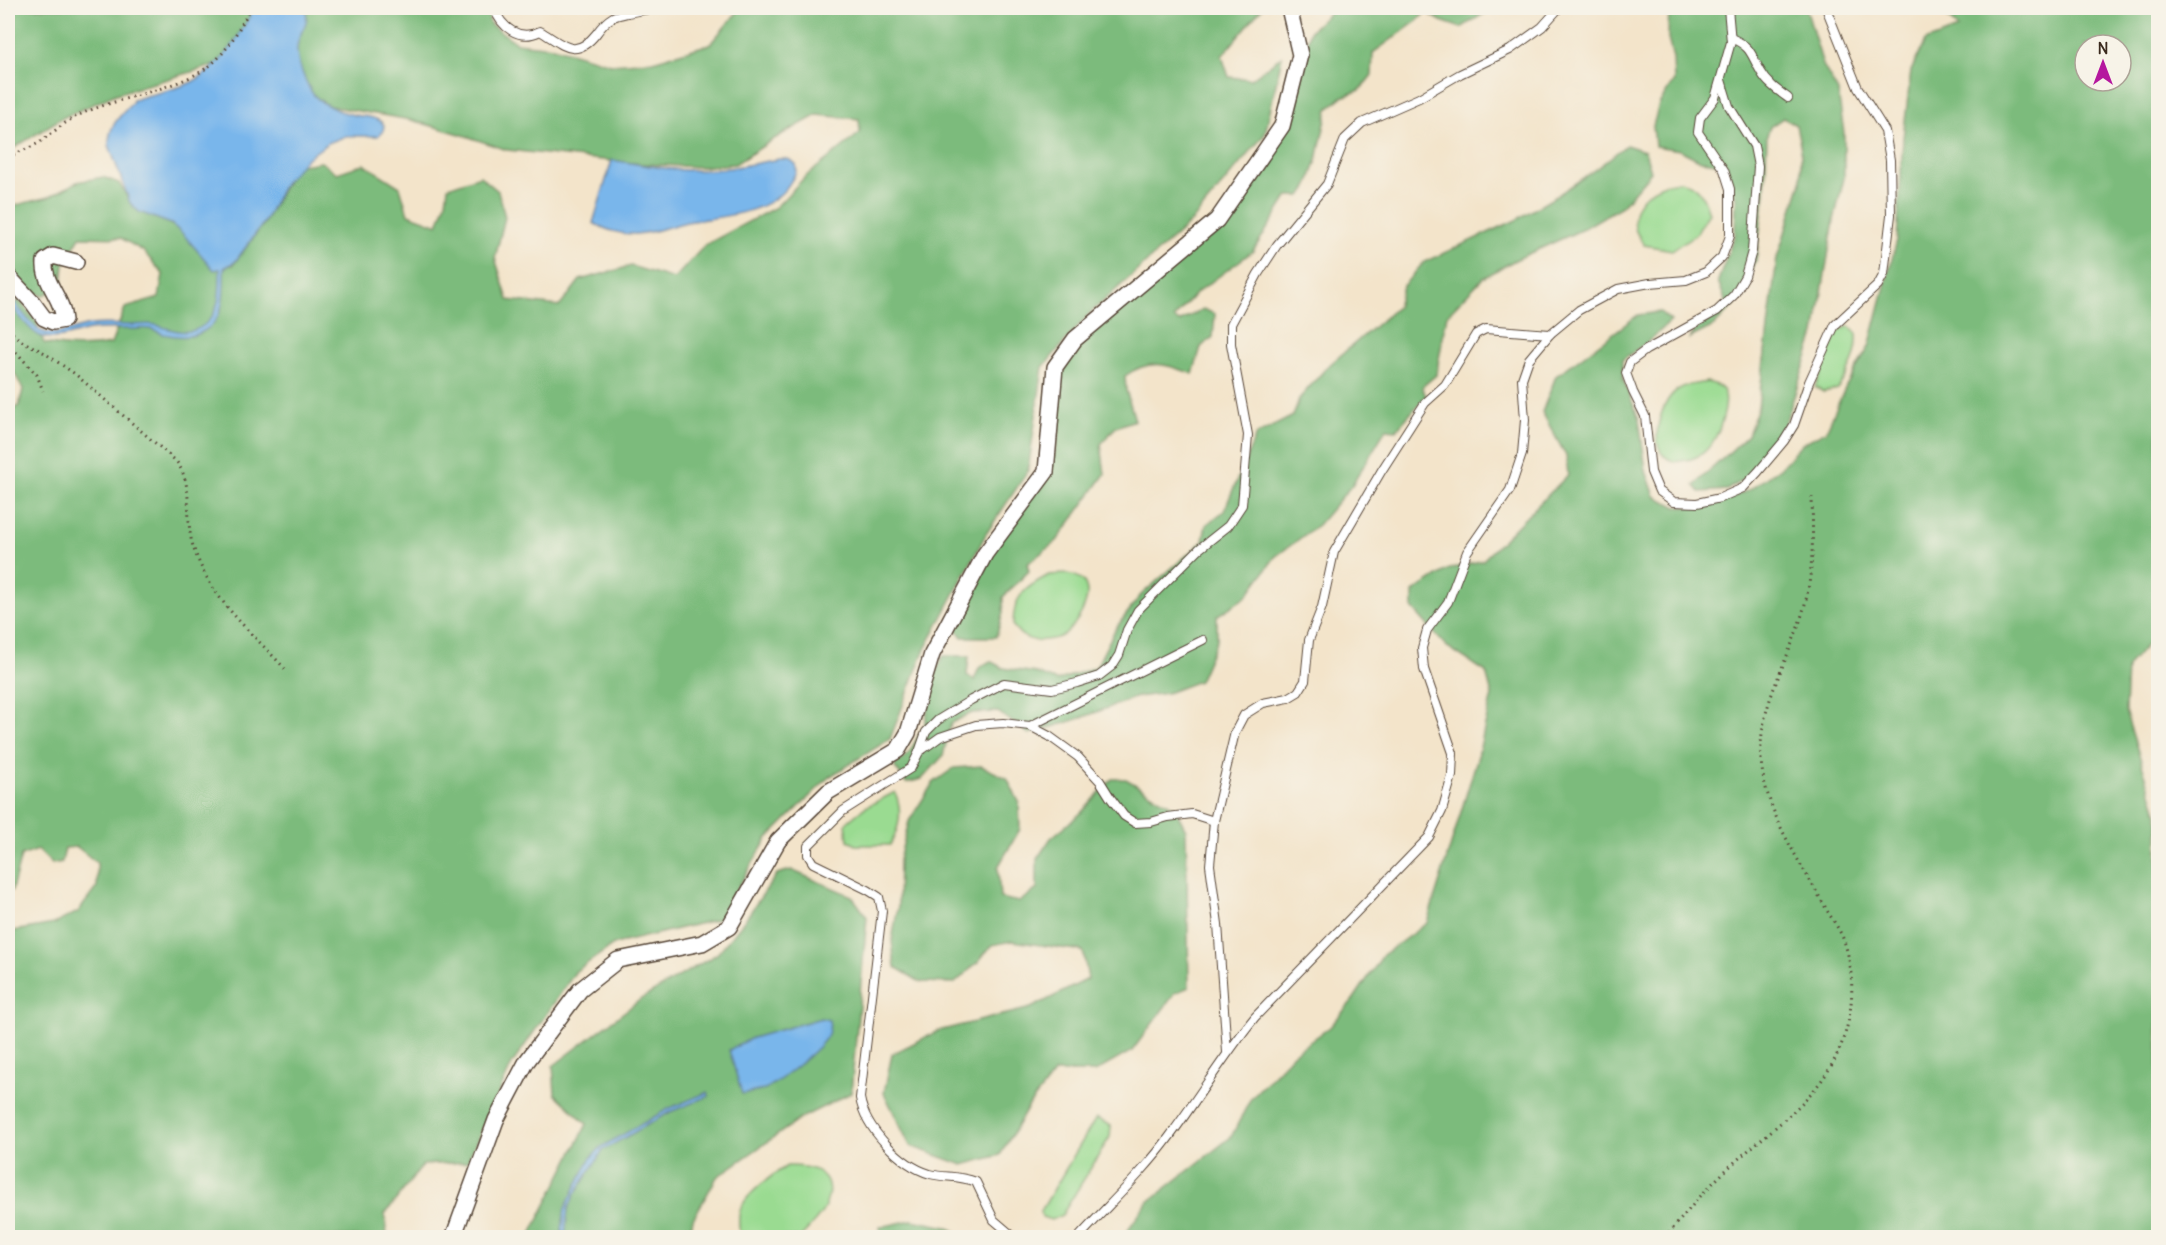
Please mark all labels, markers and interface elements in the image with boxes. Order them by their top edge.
north arrow [2073,33,2133,93]
text: N [2097,38,2109,58]

